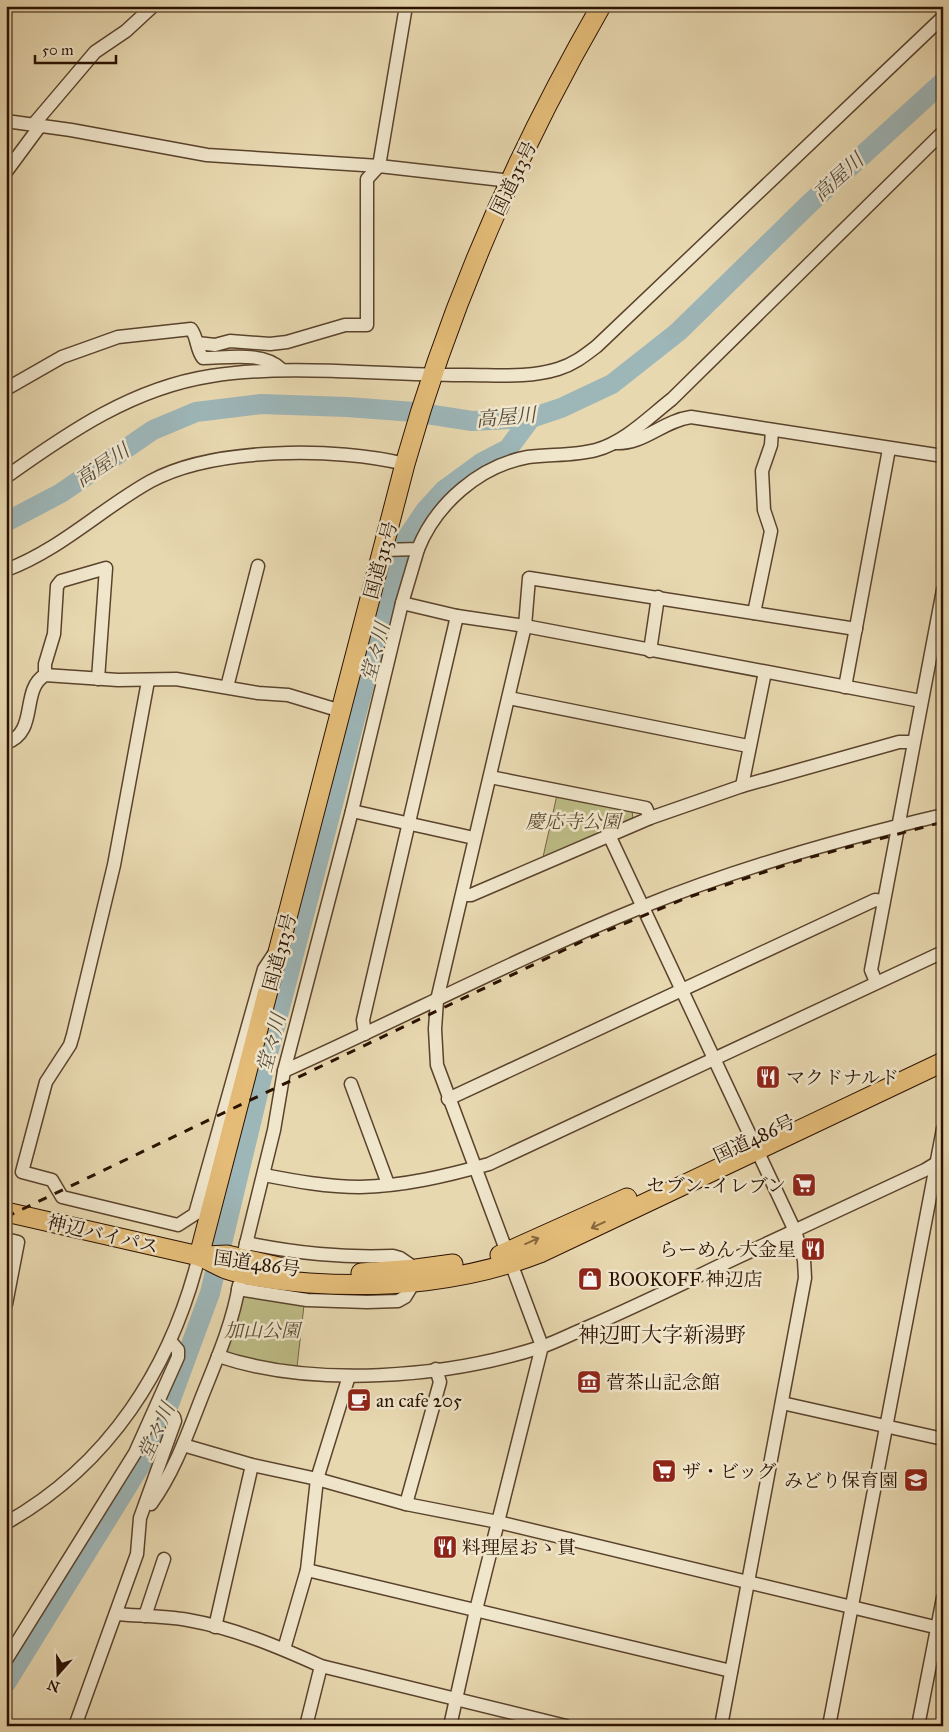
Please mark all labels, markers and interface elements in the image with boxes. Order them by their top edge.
scale bar [35,32,116,64]
text: 50 m [42,41,74,59]
street label: 国道313号 [486,137,541,219]
water label: 高屋川 [808,147,870,206]
water label: 高屋川 [475,402,539,432]
water label: 高屋川 [70,437,135,492]
street label: 国道313号 [359,519,402,602]
water label: 堂々川 [356,618,395,684]
park label: 慶応寺公園 [525,810,623,833]
street label: 国道313号 [258,911,301,994]
water label: 堂々川 [252,1009,291,1075]
restaurant icon: マクドナルド [755,1064,781,1090]
place label: マクドナルド [786,1066,899,1089]
street label: 国道486号 [710,1110,799,1167]
supermarket icon: セブン-イレブン [791,1172,817,1198]
place label: セブン-イレブン [647,1174,786,1197]
street label: 神辺バイパス [45,1211,161,1258]
one-way arrow [591,1221,606,1231]
one-way arrow [524,1236,539,1246]
restaurant icon: らーめん 大金星 [800,1236,826,1262]
place label: らーめん 大金星 [659,1238,796,1261]
street label: 国道486号 [212,1246,302,1281]
shop icon: BOOKOFF 神辺店 [577,1266,603,1292]
place label: BOOKOFF 神辺店 [608,1268,762,1291]
park label: 加山公園 [224,1319,303,1342]
district label: 神辺町大字新湯野 [578,1322,746,1348]
museum icon: 菅茶山記念館 [576,1369,602,1395]
place label: 菅茶山記念館 [606,1371,720,1394]
cafe icon: an cafe 205 [346,1387,372,1413]
place label: an cafe 205 [376,1389,462,1412]
water label: 堂々川 [132,1397,180,1463]
supermarket icon: ザ・ビッグ [651,1458,677,1484]
place label: ザ・ビッグ [682,1460,776,1483]
school or university icon: みどり保育園 [903,1467,929,1493]
place label: みどり保育園 [784,1469,898,1492]
restaurant icon: 料理屋おゝ貫 [432,1534,458,1560]
place label: 料理屋おゝ貫 [462,1536,576,1559]
north arrow [32,1650,82,1700]
text: N [45,1676,62,1696]

